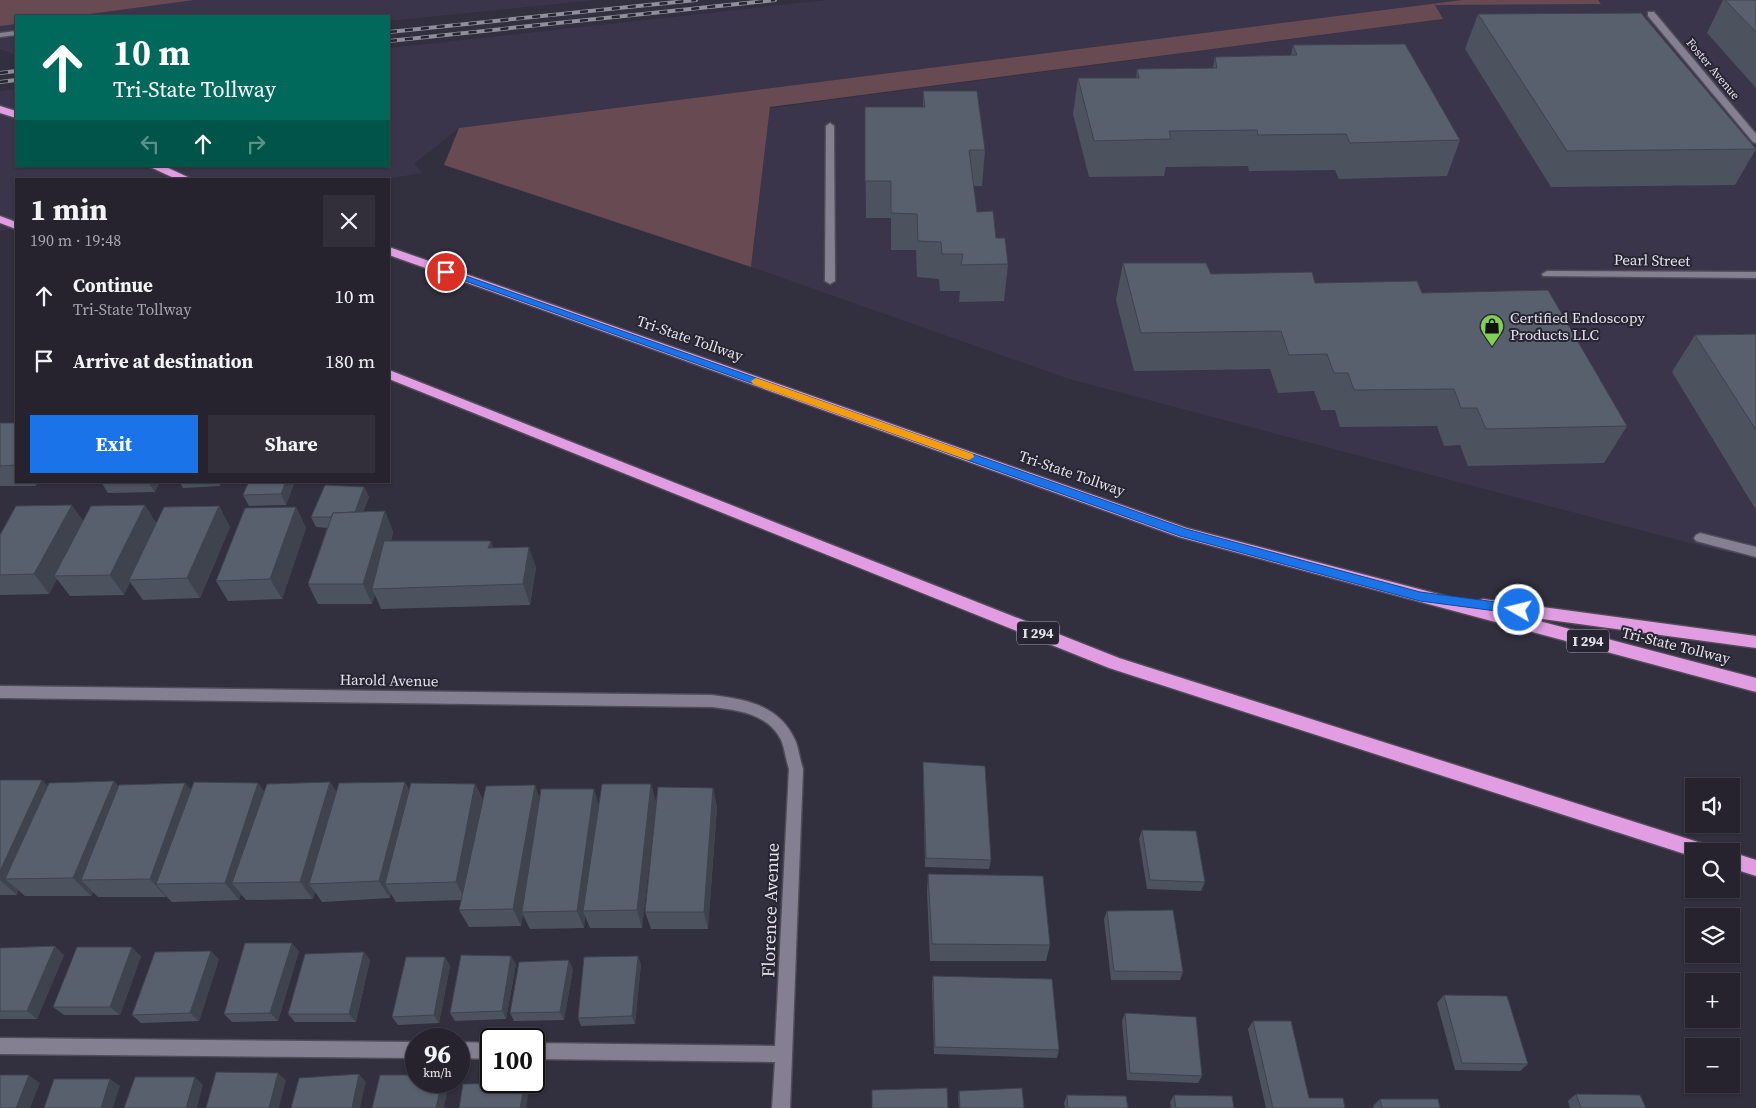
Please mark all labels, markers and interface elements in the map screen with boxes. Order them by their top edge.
text: 10 m [113,29,190,77]
icon: ahead [30,35,95,100]
street label: Foster Avenue [1683,35,1743,103]
text: Tri-State Tollway [113,74,276,104]
icon: left [136,130,164,158]
icon: ahead [189,130,217,158]
icon: right [242,130,270,158]
text: 1 min [30,189,108,230]
button: close [323,195,375,247]
text: 190 m · 19:48 [30,229,121,251]
street label: Pearl Street [1614,249,1691,271]
pin [425,251,467,293]
icon: arrive [432,258,460,286]
text: Continue [73,272,153,298]
icon: ahead [30,282,58,310]
text: 10 m [334,283,375,309]
text: Tri-State Tollway [73,298,192,320]
place label: Certified Endoscopy Products LLC [1510,307,1645,345]
street label: Tri-State Tollway [634,310,746,366]
shop icon: Certified Endoscopy Products LLC [1479,313,1505,347]
icon: arrive [30,347,58,375]
text: Arrive at destination [73,348,253,374]
text: 180 m [325,348,375,374]
button: Exit [30,415,198,473]
button: Share [208,415,375,473]
street label: Tri-State Tollway [1016,445,1128,501]
position arrow [1492,583,1544,635]
street label: Tri-State Tollway [1620,621,1733,669]
road number: I 294 [1017,622,1059,644]
road number: I 294 [1567,630,1609,652]
street label: Harold Avenue [339,669,439,691]
map controls [1685,778,1740,1093]
button: sound [1685,778,1740,833]
street label: Florence Avenue [755,842,785,978]
button: search [1685,843,1740,898]
button: layers [1685,908,1740,963]
button: + [1685,973,1740,1028]
speed limit sign: 100 [480,1028,545,1093]
text: 96 [424,1037,451,1071]
button: − [1685,1038,1740,1093]
text: km/h [423,1065,452,1081]

